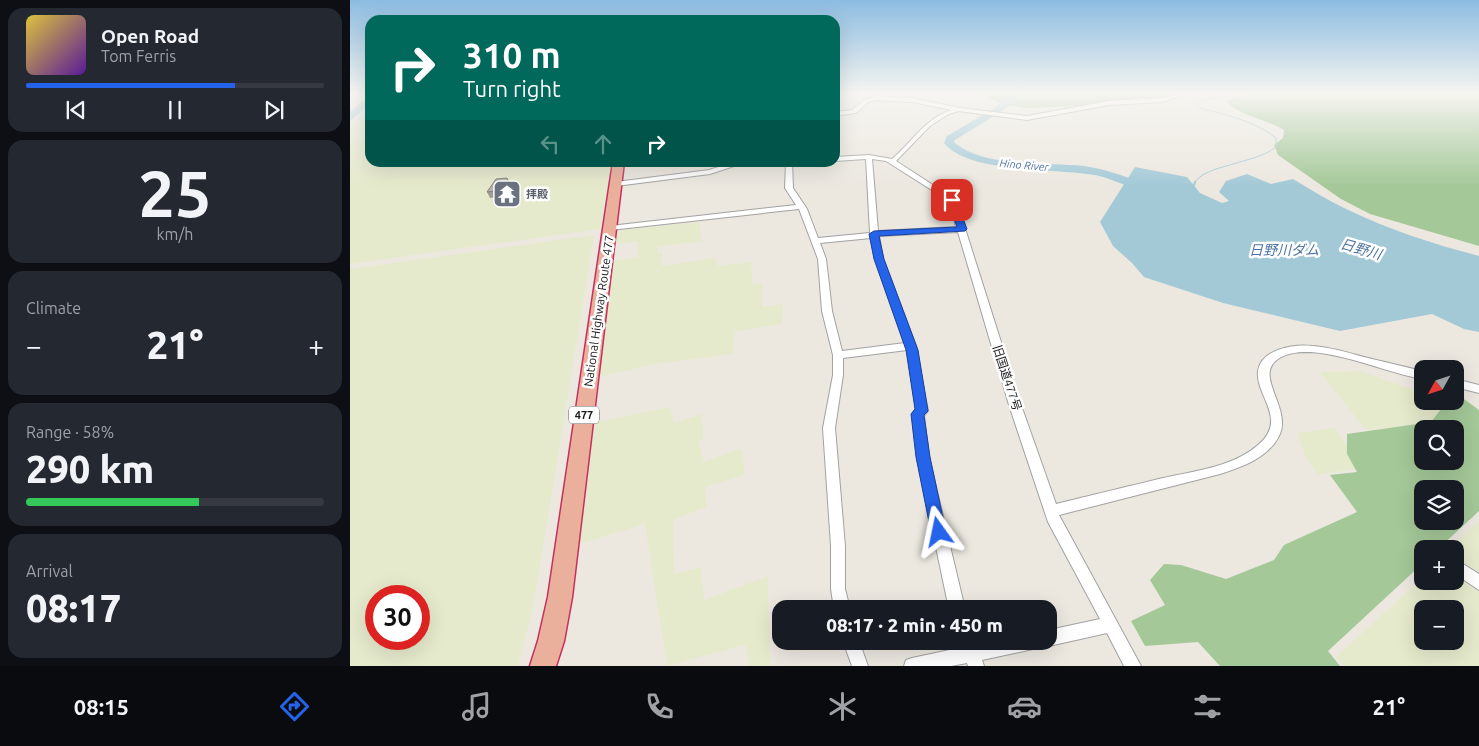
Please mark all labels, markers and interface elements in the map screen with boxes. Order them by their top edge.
text: Open Road [101,25,199,47]
icon: right [380,35,445,100]
text: 310 m [463,35,561,75]
text: Tom Ferris [101,47,176,65]
text: Turn right [463,76,561,101]
icon: previous [62,96,90,124]
icon: pause [161,96,189,124]
icon: next [260,96,288,124]
icon: left [536,130,564,158]
icon: ahead [589,130,617,158]
icon: right [642,130,670,158]
text: 25 [138,156,212,229]
water label: Hino River [999,157,1050,173]
temple icon: 拝殿 [492,179,522,209]
pin [931,179,973,221]
icon: arrive [938,186,966,214]
place label: 拝殿 [526,188,548,200]
text: km/h [157,225,193,243]
street label: National Highway Route 477 [581,234,616,388]
water label: 日野川 [1339,236,1385,263]
water label: 日野川ダム [1249,242,1319,258]
text: Climate [26,299,81,317]
text: 21° [147,324,203,366]
text: − [26,330,42,361]
text: + [308,330,324,361]
street label: 旧国道477号 [991,343,1024,412]
north arrow [1414,360,1464,410]
map controls [1414,360,1464,650]
road number: 477 [569,406,599,424]
button: search [1414,420,1464,470]
text: Range · 58% [26,423,114,441]
text: 290 km [26,448,154,490]
button: layers [1414,480,1464,530]
position arrow [912,505,964,557]
button: + [1414,540,1464,590]
text: Arrival [26,562,73,580]
speed limit sign: 30 [365,585,430,650]
text: 08:17 [26,587,121,629]
button: − [1414,600,1464,650]
text: 08:17 · 2 min · 450 m [826,614,1003,636]
icon: directions [277,689,312,724]
icon: music [459,689,494,724]
icon: phone [642,689,677,724]
icon: climate [825,689,860,724]
icon: car [1007,689,1042,724]
icon: filters [1190,689,1225,724]
text: 08:15 [74,694,129,719]
text: 21° [1372,694,1405,719]

